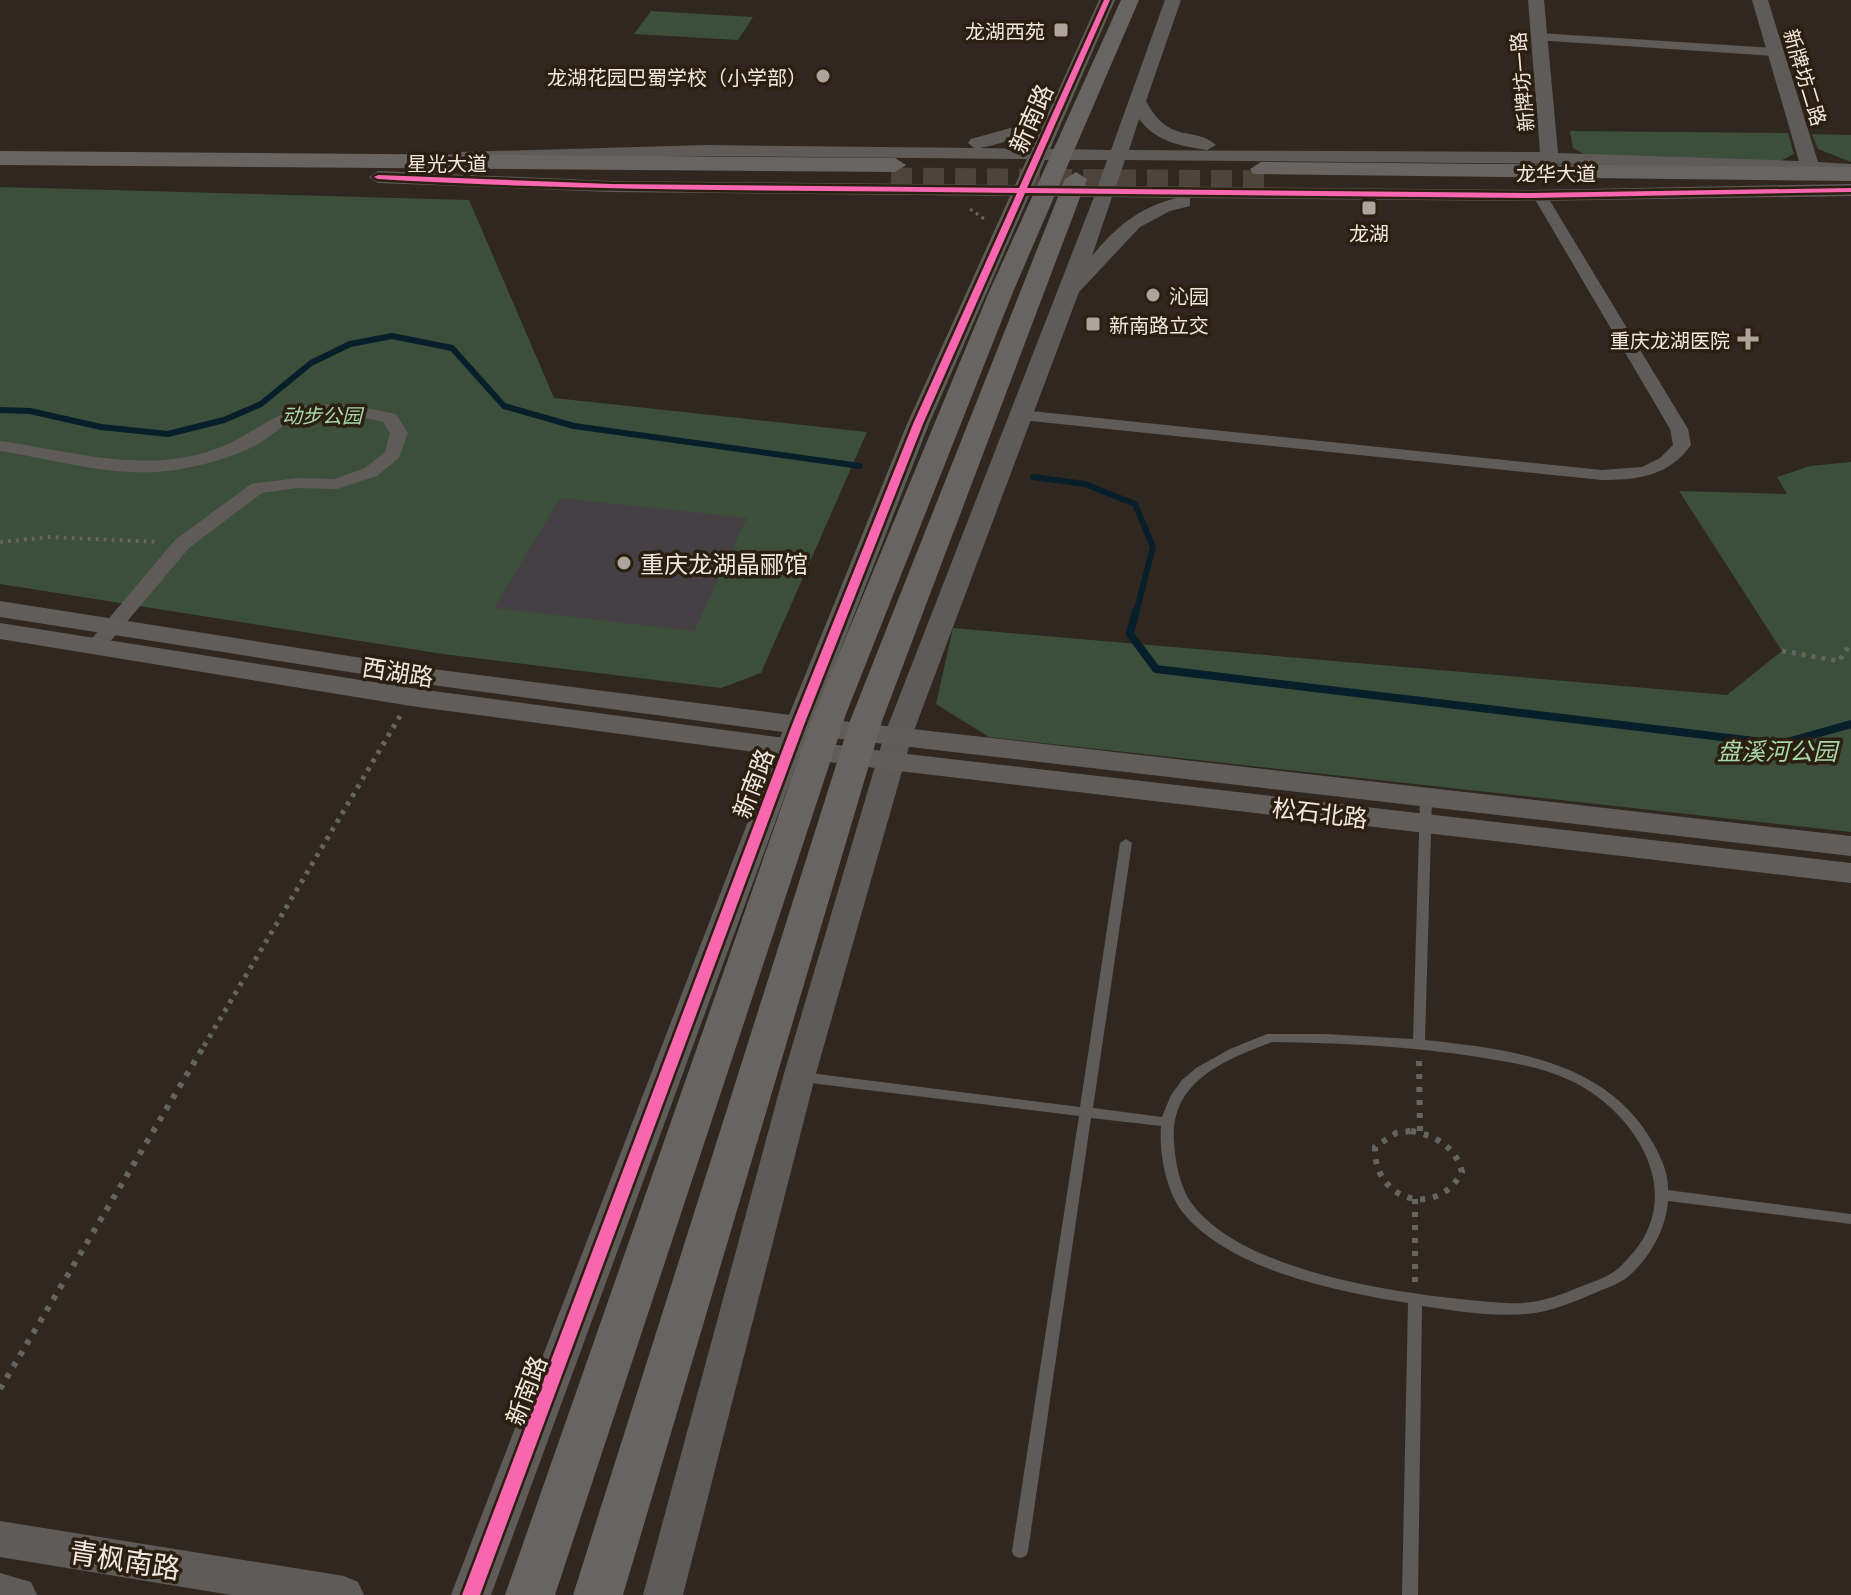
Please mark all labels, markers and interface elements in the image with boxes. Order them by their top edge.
place label: 龙湖西苑 [965,17,1045,44]
marker: 龙湖西苑 [1052,21,1070,39]
street label: 新牌坊二路 [1778,25,1834,129]
street label: 新牌坊一路 [1503,31,1539,133]
place label: 龙湖花园巴蜀学校（小学部） [547,63,807,90]
marker: 龙湖花园巴蜀学校（小学部） [814,67,832,85]
street label: 新南路 [1001,79,1059,157]
street label: 星光大道 [407,149,487,176]
street label: 龙华大道 [1516,159,1596,186]
marker: 龙湖 [1360,199,1378,217]
place label: 龙湖 [1349,219,1389,246]
place label: 沁园 [1169,282,1209,309]
marker: 沁园 [1144,286,1162,304]
place label: 新南路立交 [1109,311,1209,338]
marker: 新南路立交 [1084,315,1102,333]
place label: 重庆龙湖医院 [1610,326,1730,353]
marker: 重庆龙湖医院 [1737,328,1759,350]
park label: 动步公园 [282,401,365,428]
place label: 重庆龙湖晶郦馆 [640,547,808,579]
marker: 重庆龙湖晶郦馆 [615,554,633,572]
street label: 西湖路 [360,650,436,692]
park label: 盘溪河公园 [1717,734,1840,766]
street label: 新南路 [724,744,780,822]
street label: 松石北路 [1270,790,1370,834]
street label: 新南路 [497,1351,553,1429]
street label: 青枫南路 [67,1532,183,1586]

